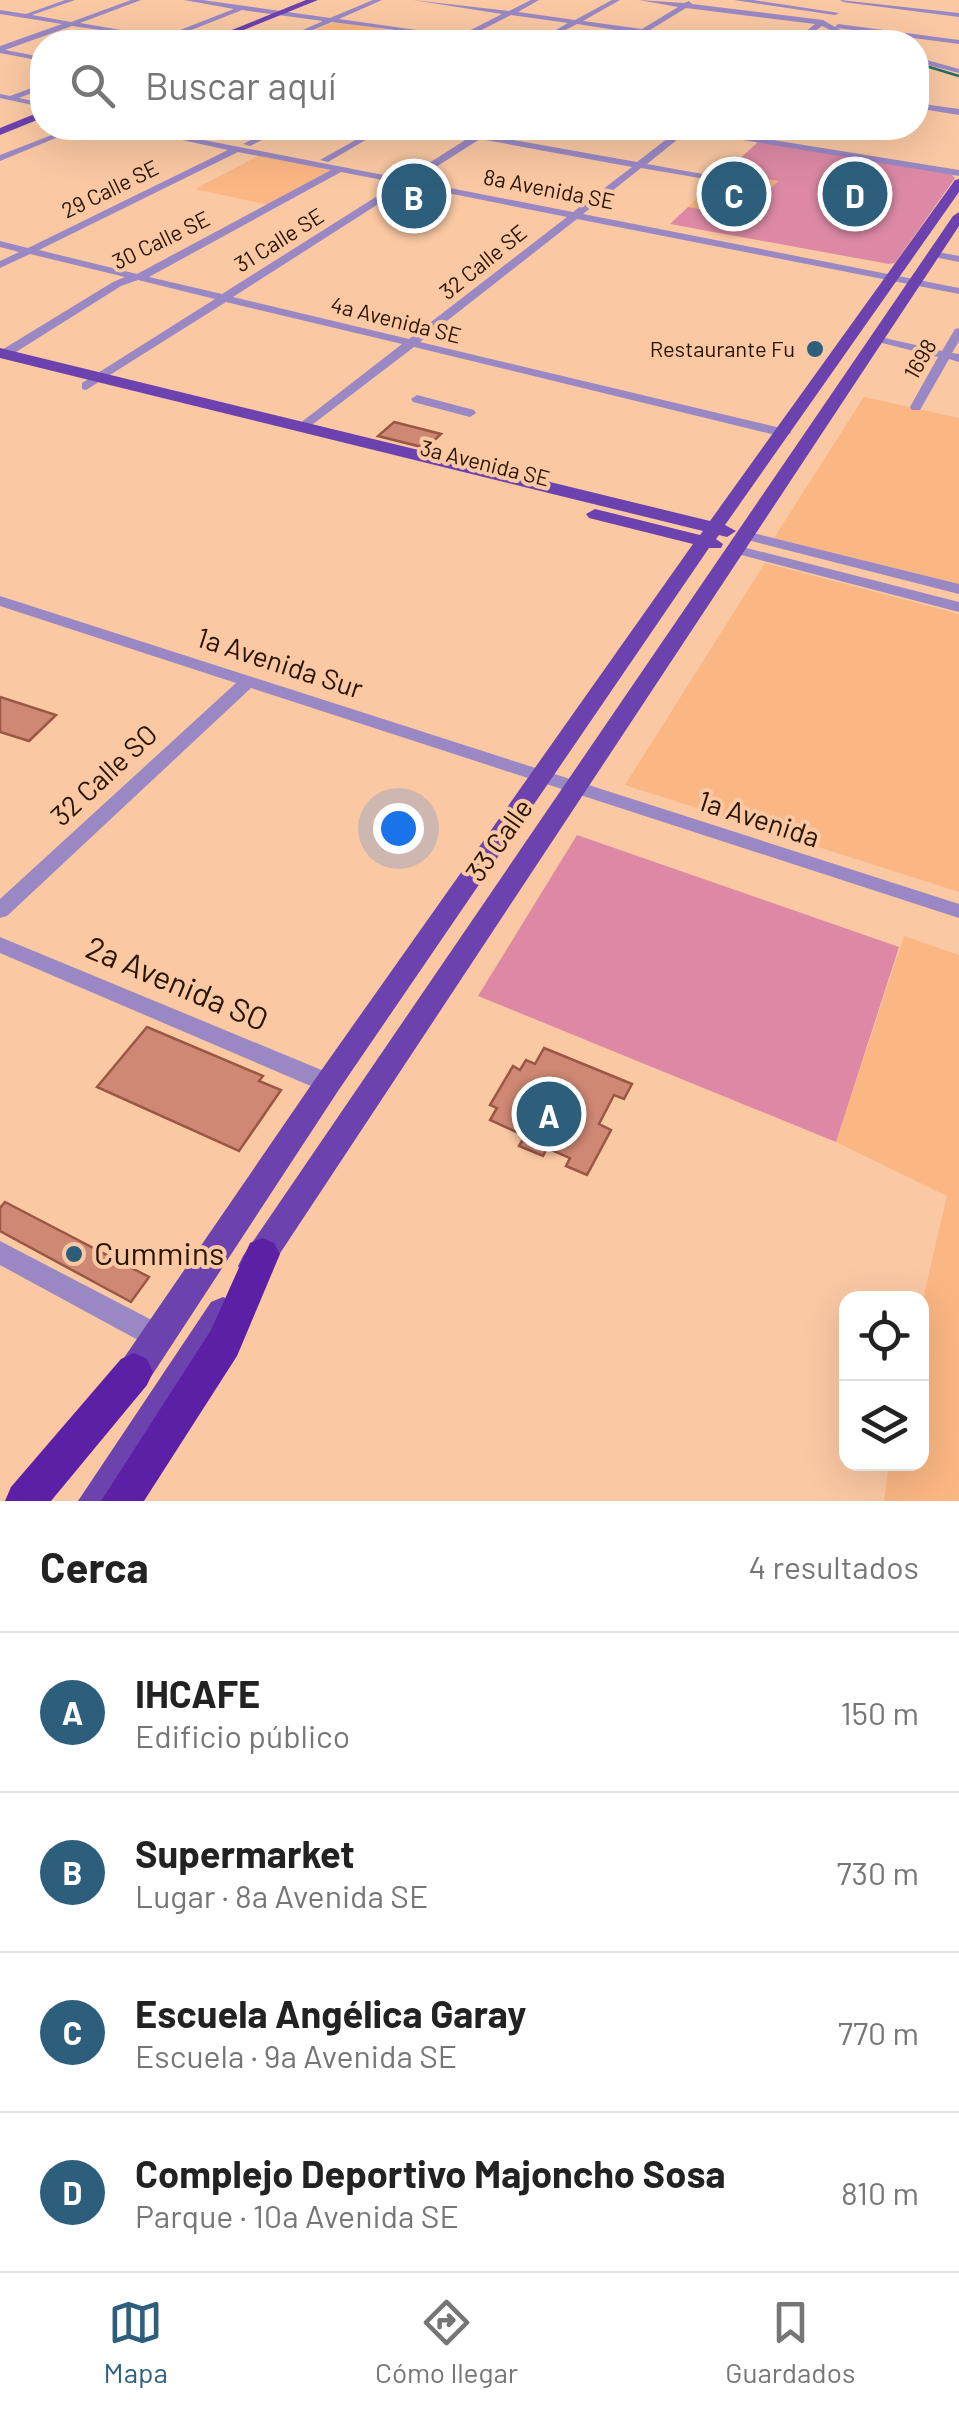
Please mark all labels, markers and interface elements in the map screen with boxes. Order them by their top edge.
search box [30,30,929,140]
icon: search [65,58,120,113]
text: Buscar aquí [145,62,336,108]
street label: 29 Calle SE [57,154,162,223]
pin: C [702,156,766,232]
pin: D [822,156,888,232]
pin: B [382,158,446,234]
street label: 8a Avenida SE [481,163,617,213]
street label: 31 Calle SE [229,202,328,277]
street label: 30 Calle SE [108,204,213,274]
street label: 32 Calle SE [434,218,531,304]
street label: 4a Avenida SE [328,290,464,348]
street label: 1698 [897,334,941,383]
place label: Restaurante Fu [650,335,795,361]
marker: Restaurante Fu [804,338,826,360]
street label: 3a Avenida SE [418,433,553,491]
street label: 1a Avenida Sur [193,619,368,705]
street label: 32 Calle SO [43,716,164,832]
street label: 1a Avenida [694,782,824,854]
street label: 33 Calle [457,791,539,887]
your location [373,803,424,854]
street label: 2a Avenida SO [81,927,275,1038]
pin: A [516,1076,582,1152]
place label: Cummins [94,1233,224,1271]
marker: Cummins [63,1243,85,1265]
map controls [839,1291,929,1471]
button: locate [839,1291,929,1381]
button: layers [839,1381,929,1471]
text: Cerca [40,1541,149,1591]
text: 4 resultados [749,1547,919,1585]
text: IHCAFE [135,1670,260,1716]
text: A [62,1693,83,1731]
text: 150 m [840,1693,919,1731]
text: Edificio público [135,1716,350,1754]
text: Supermarket [135,1830,355,1876]
text: B [63,1853,82,1891]
text: 730 m [836,1853,919,1891]
text: Lugar · 8a Avenida SE [135,1876,428,1914]
text: Escuela Angélica Garay [135,1990,526,2036]
text: C [63,2013,82,2051]
text: 770 m [838,2013,919,2051]
text: Escuela · 9a Avenida SE [135,2036,457,2074]
text: Complejo Deportivo Majoncho Sosa [135,2150,726,2196]
text: D [63,2173,82,2211]
text: 810 m [841,2173,919,2211]
text: Parque · 10a Avenida SE [135,2196,459,2234]
tab: Mapa [104,2295,168,2389]
tab: Cómo llegar [375,2295,518,2389]
tab: Guardados [725,2295,855,2389]

